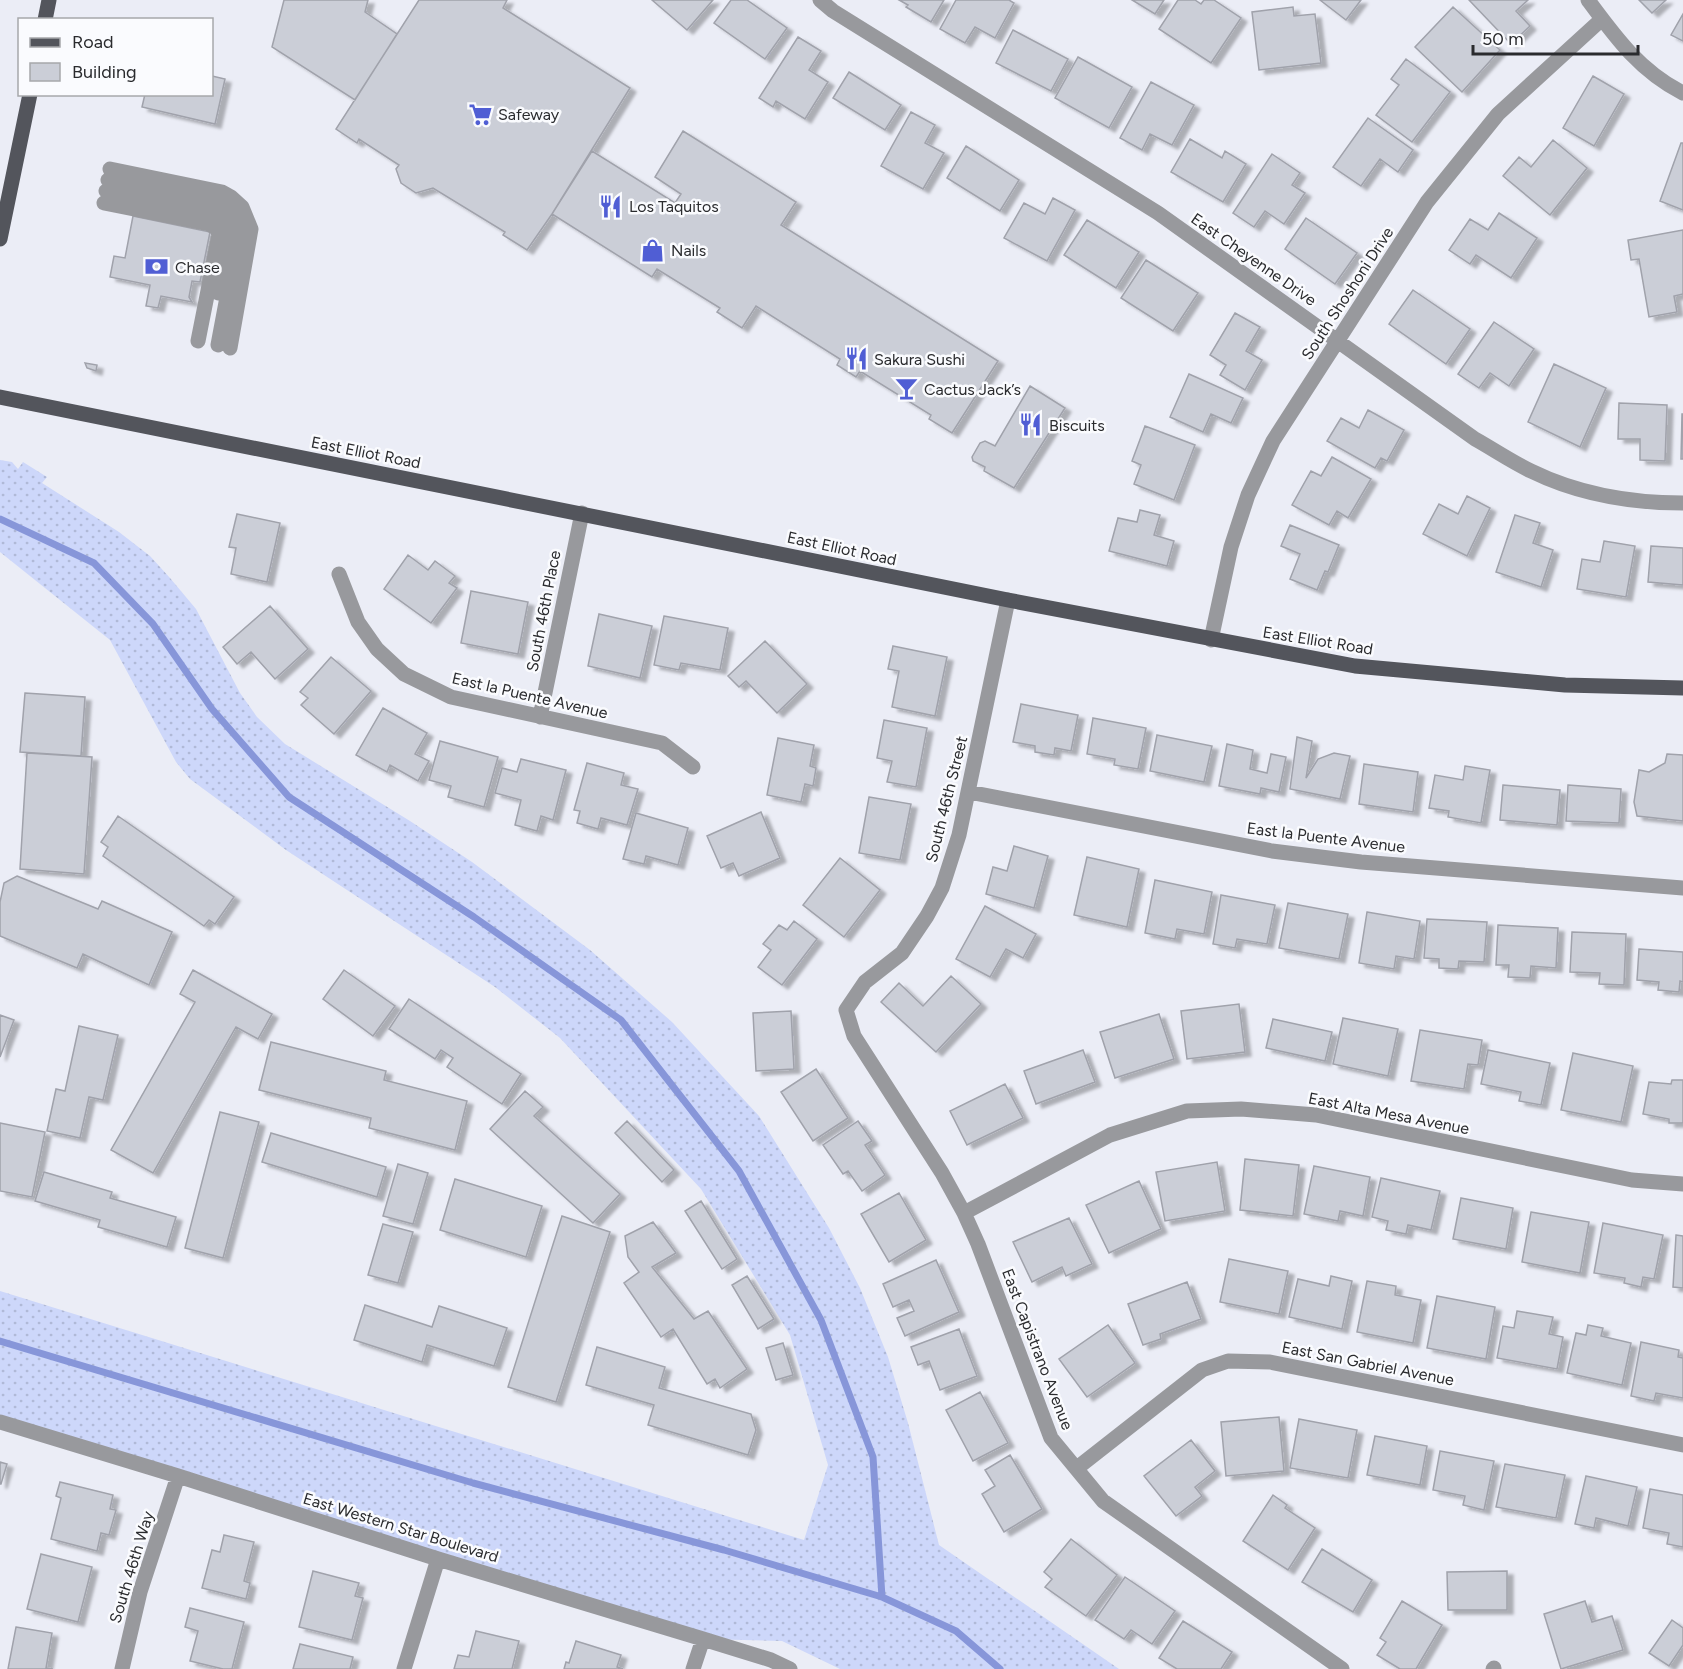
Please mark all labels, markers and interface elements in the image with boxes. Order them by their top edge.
legend [18,18,213,96]
scale bar [1473,18,1638,56]
text: 50 m [1482,28,1524,50]
text: Road [72,31,113,53]
text: Building [72,61,137,83]
supermarket icon: Safeway [467,101,493,127]
place label: Safeway [498,105,560,124]
restaurant icon: Los Taquitos [598,193,624,219]
place label: Los Taquitos [629,197,719,216]
street label: East Cheyenne Drive [1187,209,1320,310]
street label: South Shoshoni Drive [1297,223,1398,363]
shop icon: Nails [640,237,666,263]
place label: Nails [671,241,706,260]
bank icon: Chase [144,254,170,280]
place label: Chase [175,258,220,277]
restaurant icon: Sakura Sushi [843,346,869,372]
place label: Sakura Sushi [874,350,965,369]
bar icon: Cactus Jack’s [893,376,919,402]
place label: Cactus Jack’s [924,380,1021,399]
restaurant icon: Biscuits [1018,412,1044,438]
place label: Biscuits [1049,416,1105,435]
street label: East Elliot Road [309,433,422,472]
street label: East Elliot Road [785,528,898,569]
street label: South 46th Place [522,549,565,673]
street label: East Elliot Road [1261,622,1374,659]
street label: East la Puente Avenue [450,668,610,723]
street label: South 46th Street [922,734,971,864]
street label: East la Puente Avenue [1246,818,1406,857]
street label: East Alta Mesa Avenue [1307,1089,1471,1138]
street label: East Capistrano Avenue [998,1266,1077,1433]
street label: East San Gabriel Avenue [1280,1337,1456,1390]
street label: East Western Star Boulevard [301,1489,501,1566]
street label: South 46th Way [105,1508,158,1625]

